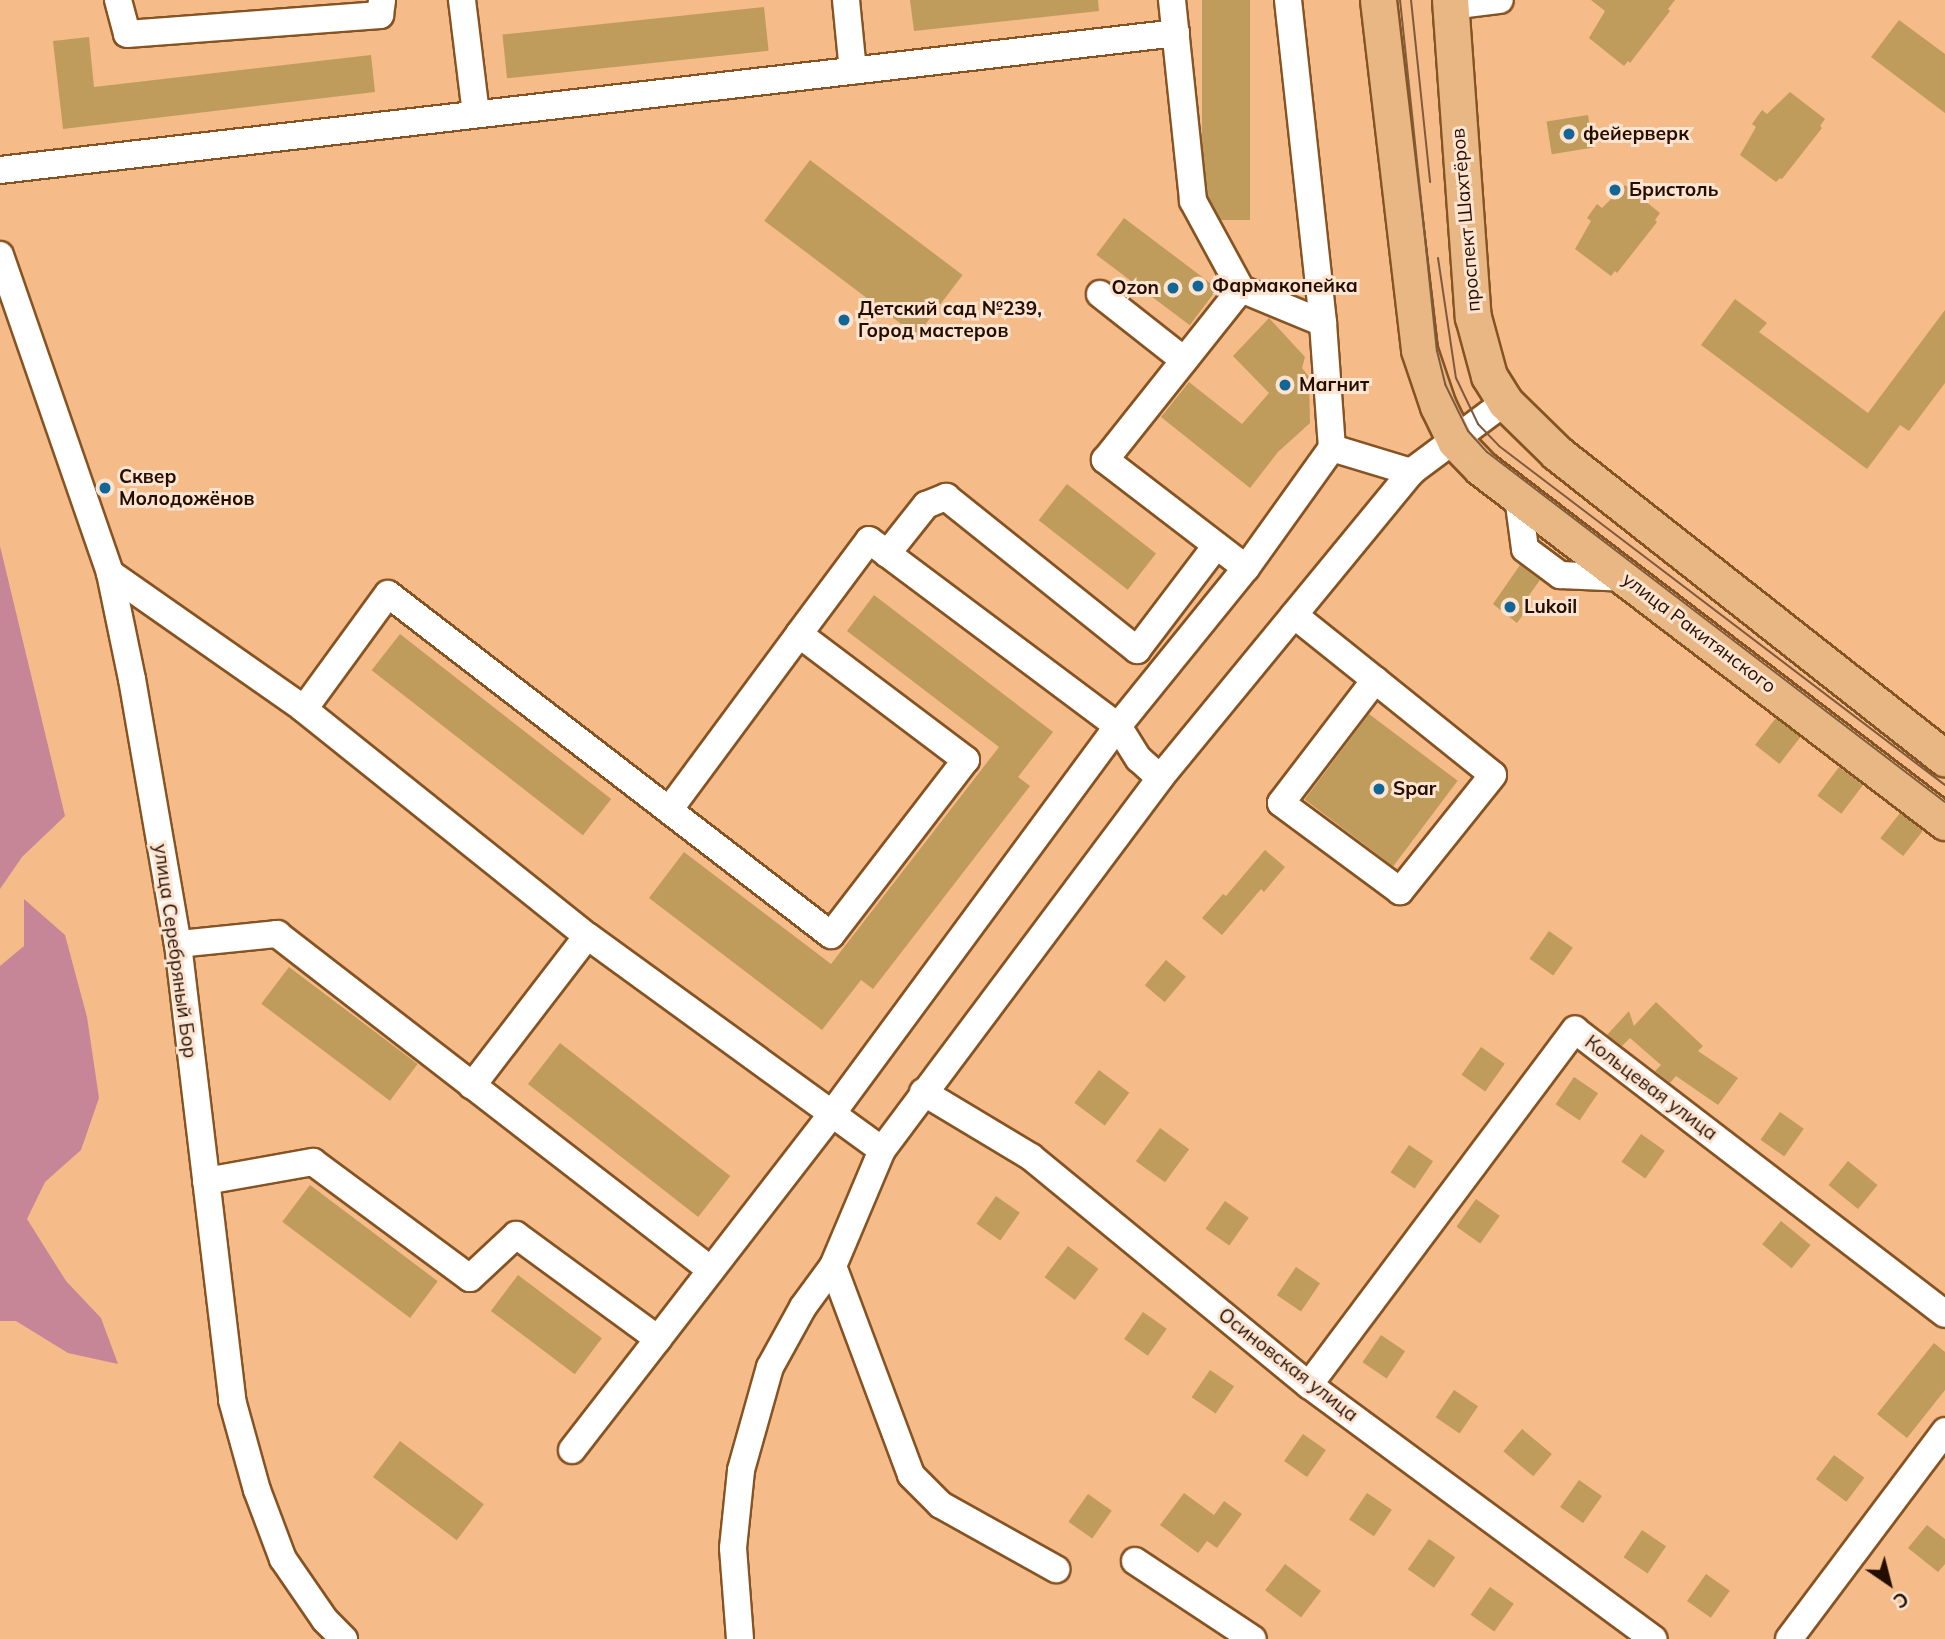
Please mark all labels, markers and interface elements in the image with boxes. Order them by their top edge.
place label: фейерверк [1583,123,1689,145]
marker: фейерверк [1561,126,1577,142]
street label: проспект Шахтёров [1447,127,1485,313]
place label: Бристоль [1629,179,1718,201]
marker: Бристоль [1607,182,1623,198]
place label: Фармакопейка [1212,275,1358,297]
place label: Ozon [1112,277,1159,299]
marker: Фармакопейка [1190,278,1206,294]
marker: Ozon [1165,280,1181,296]
place label: Детский сад №239, Город мастеров [858,298,1042,342]
marker: Детский сад №239, Город мастеров [836,312,852,328]
place label: Магнит [1299,374,1369,396]
marker: Магнит [1277,377,1293,393]
place label: Сквер Молодожёнов [119,466,255,510]
marker: Сквер Молодожёнов [97,480,113,496]
street label: улица Ракитянского [1618,568,1780,698]
place label: Lukoil [1524,596,1577,618]
marker: Lukoil [1502,599,1518,615]
place label: Spar [1393,778,1436,800]
marker: Spar [1371,781,1387,797]
street label: улица Серебряный Бор [149,842,201,1060]
street label: Кольцевая улица [1580,1031,1722,1145]
street label: Осиновская улица [1214,1303,1362,1427]
north arrow [1854,1548,1924,1618]
text: С [1889,1587,1913,1614]

